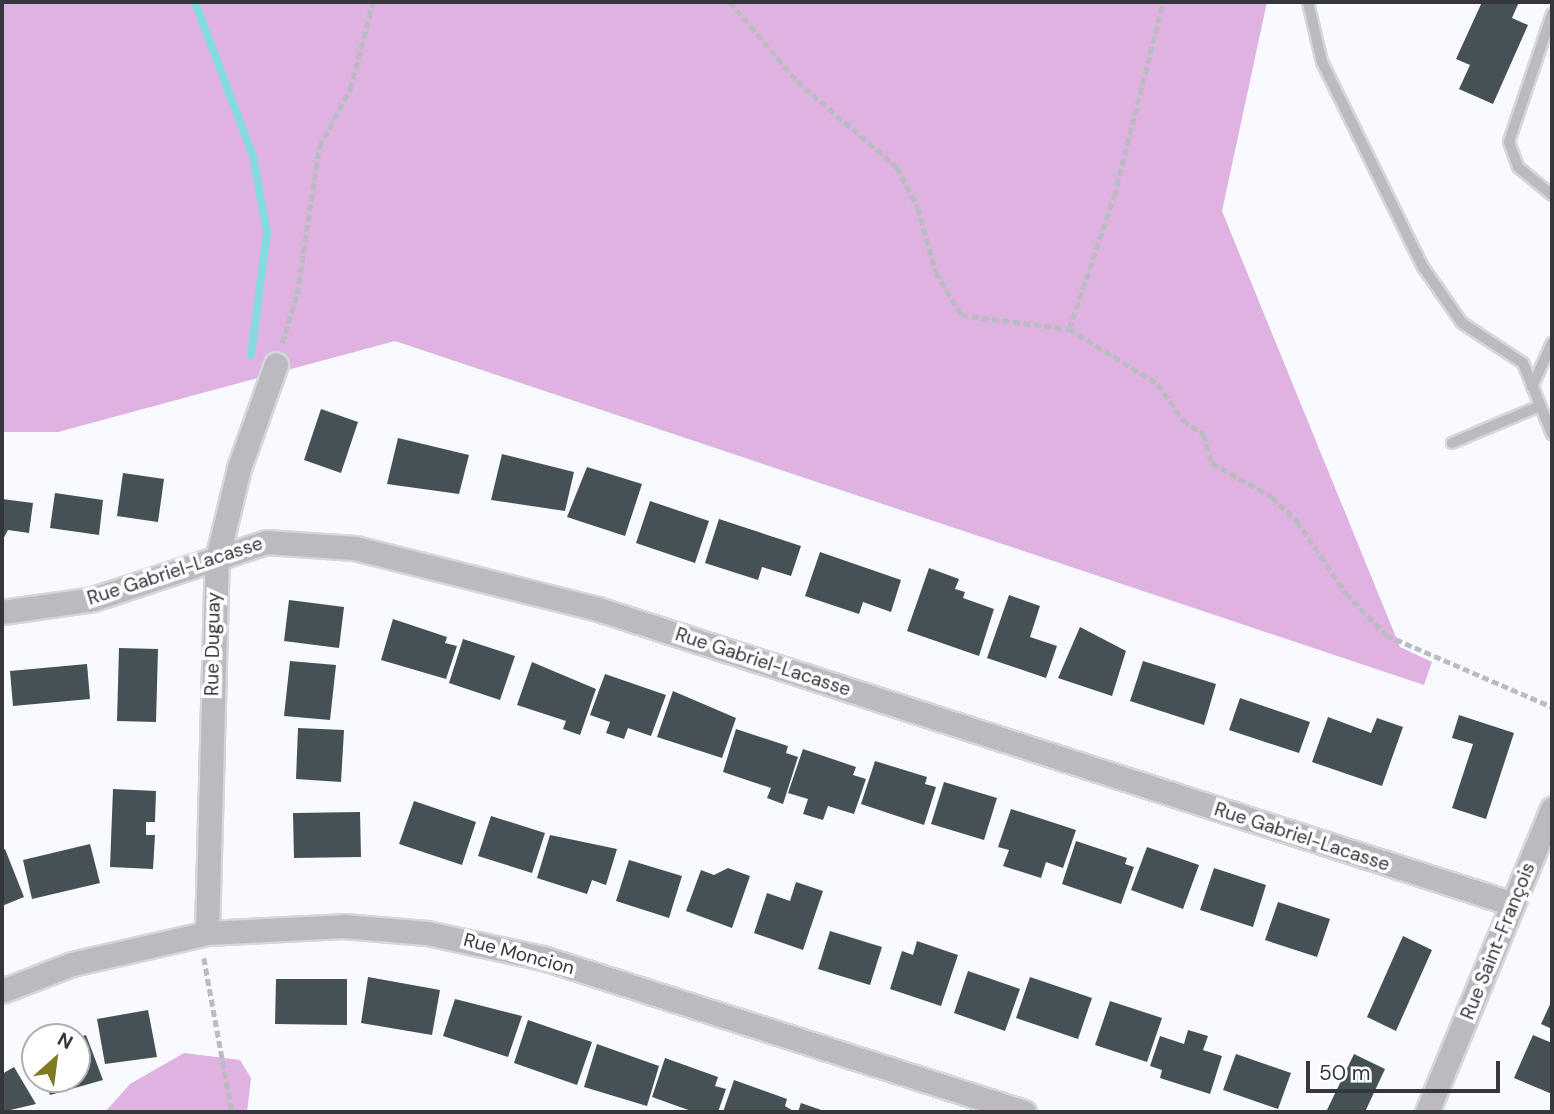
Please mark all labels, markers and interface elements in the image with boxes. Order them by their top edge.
street label: Rue Gabriel-Lacasse [84,532,266,610]
street label: Rue Duguay [201,592,225,696]
street label: Rue Gabriel-Lacasse [672,623,854,701]
street label: Rue Gabriel-Lacasse [1211,798,1393,876]
street label: Rue Saint-François [1456,859,1540,1023]
street label: Rue Moncion [461,928,577,980]
north arrow [21,1023,91,1093]
text: N [53,1026,77,1055]
scale bar [1309,1048,1503,1092]
text: 50 m [1319,1059,1370,1087]

